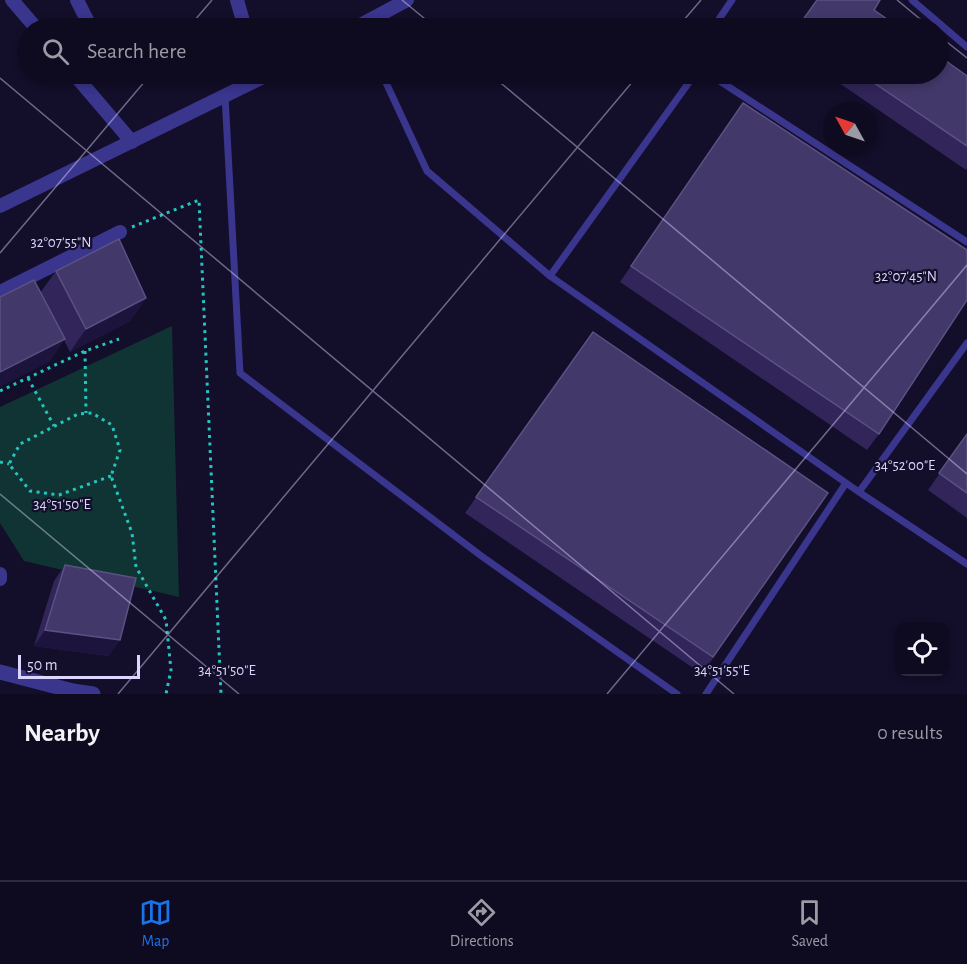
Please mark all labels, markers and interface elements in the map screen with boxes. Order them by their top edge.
search box [18,18,949,84]
icon: search [39,35,72,68]
text: Search here [87,40,186,62]
north arrow [823,102,877,156]
text: 32°07'55"N [30,235,92,250]
text: 32°07'45"N [875,269,937,284]
text: 34°52'00"E [875,458,935,473]
text: 34°51'50"E [33,497,91,512]
map controls [895,622,949,676]
button: locate [895,622,949,676]
scale bar [18,652,140,680]
text: 50 m [27,657,58,673]
text: 34°51'50"E [198,663,256,678]
text: 34°51'55"E [694,663,750,678]
text: Nearby [24,720,100,746]
text: 0 results [877,723,943,743]
tab: Map [139,896,172,951]
tab: Directions [450,896,514,951]
tab: Saved [791,896,828,951]

